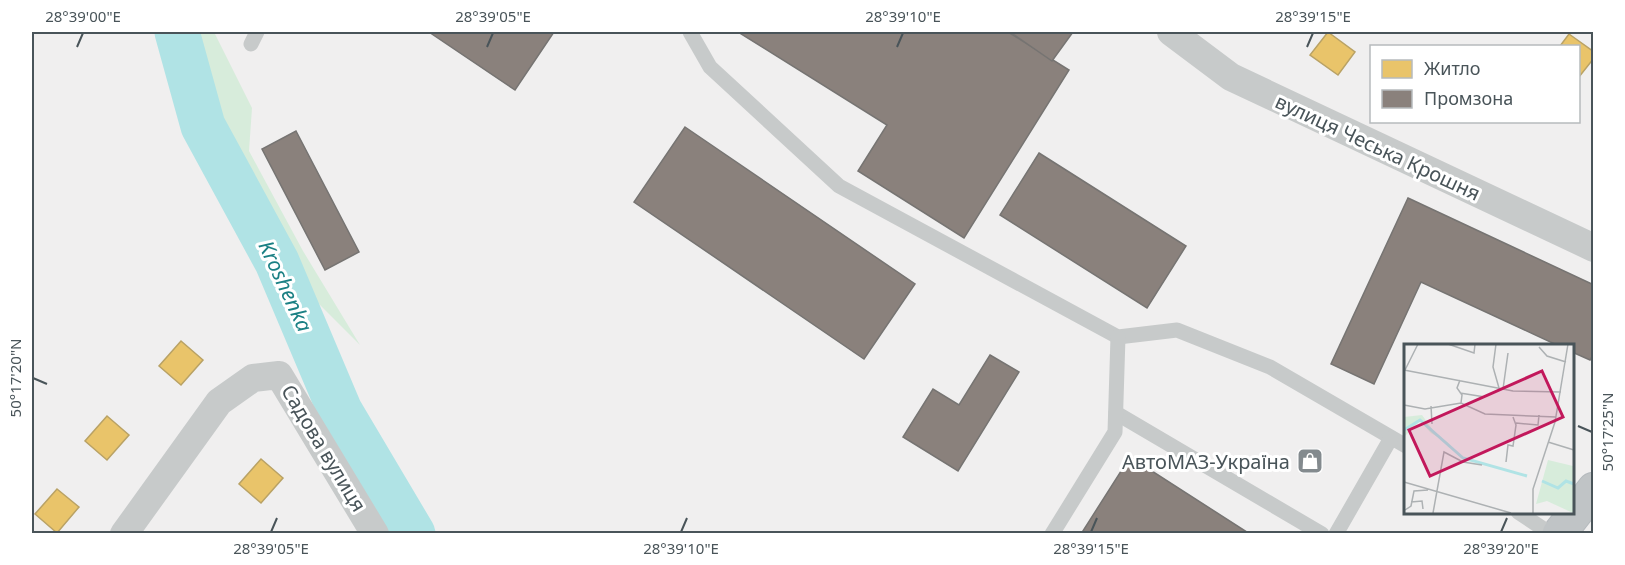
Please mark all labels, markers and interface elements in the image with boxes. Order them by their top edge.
text: 28°39'00"E [45,6,121,26]
text: 28°39'05"E [455,6,531,26]
text: 28°39'10"E [865,6,941,26]
text: 28°39'15"E [1275,6,1351,26]
legend [1370,45,1580,123]
text: Житло [1424,56,1481,80]
text: Промзона [1424,86,1513,110]
street label: вулиця Чеська Крошня [1271,88,1485,206]
water label: Kroshenka [253,236,319,336]
text: 50°17'20"N [5,339,25,417]
inset map [1404,344,1574,514]
street label: Садова вулиця [275,379,373,517]
text: 50°17'25"N [1597,393,1617,471]
shop icon: АвтоМАЗ-Україна [1295,446,1325,476]
place label: АвтоМАЗ-Україна [1122,448,1290,475]
text: 28°39'05"E [233,538,309,558]
text: 28°39'10"E [643,538,719,558]
text: 28°39'15"E [1053,538,1129,558]
text: 28°39'20"E [1463,538,1539,558]

